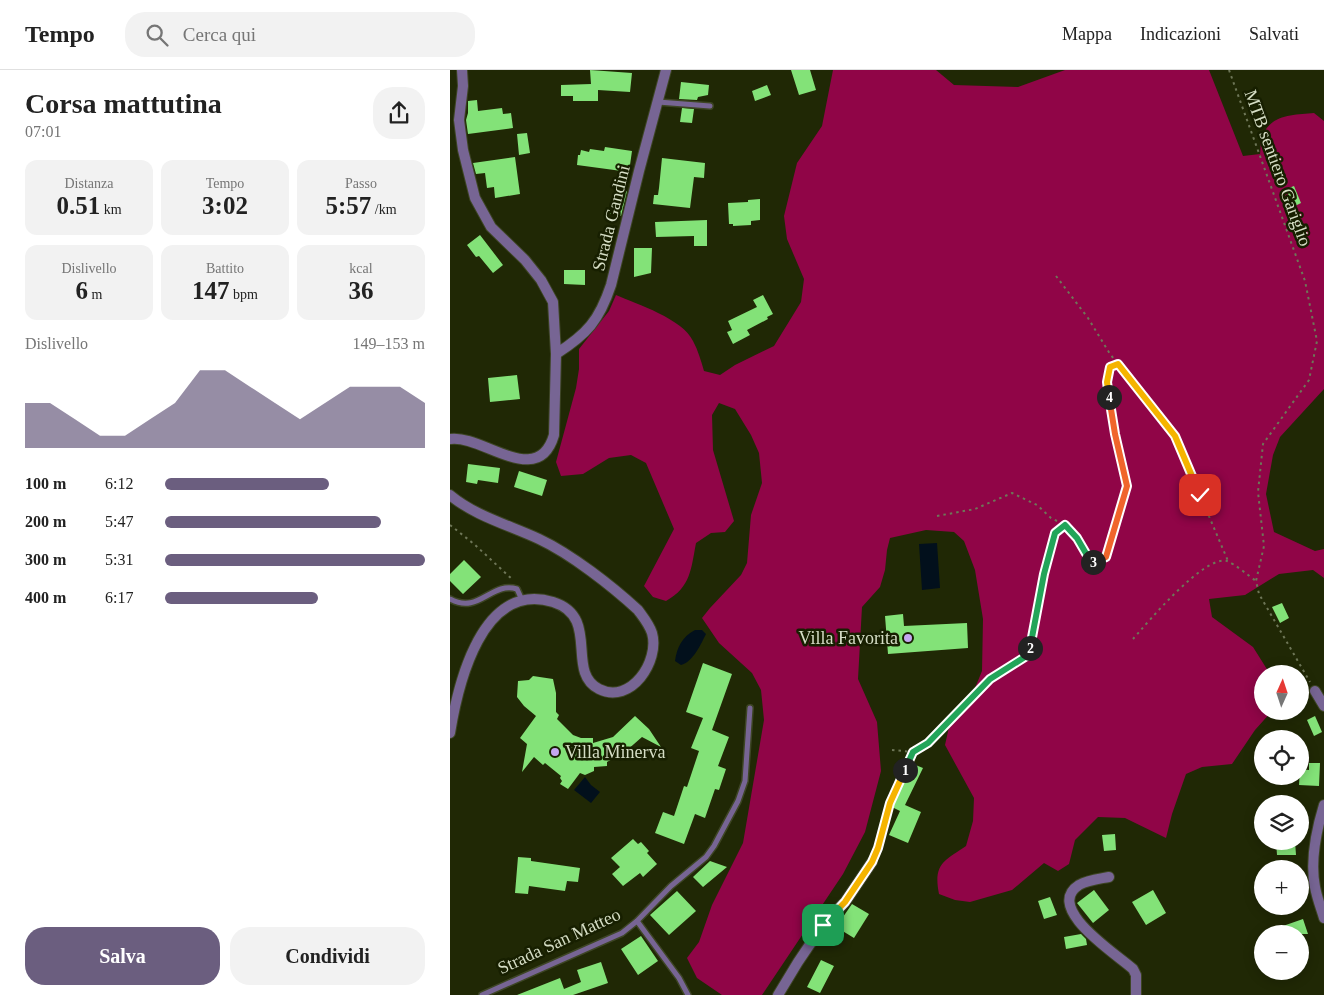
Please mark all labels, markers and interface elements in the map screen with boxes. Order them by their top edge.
search box [125,12,475,57]
text: Tempo [25,21,95,47]
icon: search [143,21,171,49]
text: Cerca qui [183,24,256,45]
text: Mappa [1062,24,1112,44]
text: Indicazioni [1140,24,1221,44]
text: Salvati [1249,24,1299,44]
button: share [373,87,425,139]
street label: MTB sentiero Gariglio [1240,87,1316,249]
text: Corsa mattutina [25,88,222,119]
text: 07:01 [25,123,61,140]
street label: Strada Gandini [588,163,634,273]
text: Distanza [65,176,113,191]
text: Tempo [206,176,244,191]
text: Passo [345,176,377,191]
text: 0.51 [56,192,100,219]
text: 3:02 [202,192,248,219]
text: 5:57 [325,192,371,219]
text: km [100,202,122,217]
text: /km [371,202,397,217]
text: Dislivello [61,261,117,276]
text: Battito [206,261,244,276]
text: kcal [349,261,373,276]
text: 6 [76,277,88,304]
text: 147 [192,277,230,304]
text: 36 [349,277,374,304]
text: m [88,287,102,302]
text: bpm [230,287,258,302]
text: Dislivello [25,335,88,352]
text: 149–153 m [353,335,425,352]
pin: 4 [1096,384,1122,410]
text: 4 [1106,390,1113,405]
pin [1179,474,1221,516]
text: 100 m [25,475,66,492]
text: 6:12 [105,475,133,492]
icon: check [1186,481,1214,509]
text: 200 m [25,513,66,530]
text: 5:47 [105,513,133,530]
pin: 3 [1080,550,1106,574]
text: 300 m [25,551,66,568]
text: 5:31 [105,551,133,568]
text: 3 [1090,555,1097,570]
text: 400 m [25,589,66,606]
text: 6:17 [105,589,133,606]
place label: Villa Favorita [799,628,898,648]
marker: Villa Favorita [902,632,914,644]
pin: 2 [1018,636,1042,660]
text: 2 [1027,641,1034,656]
north arrow [1254,665,1309,720]
map controls [1254,665,1309,980]
button: locate [1254,730,1309,785]
place label: Villa Minerva [565,742,665,762]
marker: Villa Minerva [549,746,561,758]
pin: 1 [892,758,918,782]
text: 1 [902,763,909,778]
button: layers [1254,795,1309,850]
button: + [1254,860,1309,915]
street label: Strada San Matteo [495,904,623,978]
pin [802,904,844,946]
icon: arrive [809,911,837,939]
button: − [1254,925,1309,980]
button: Salva [25,927,220,985]
button: Condividi [230,927,425,985]

